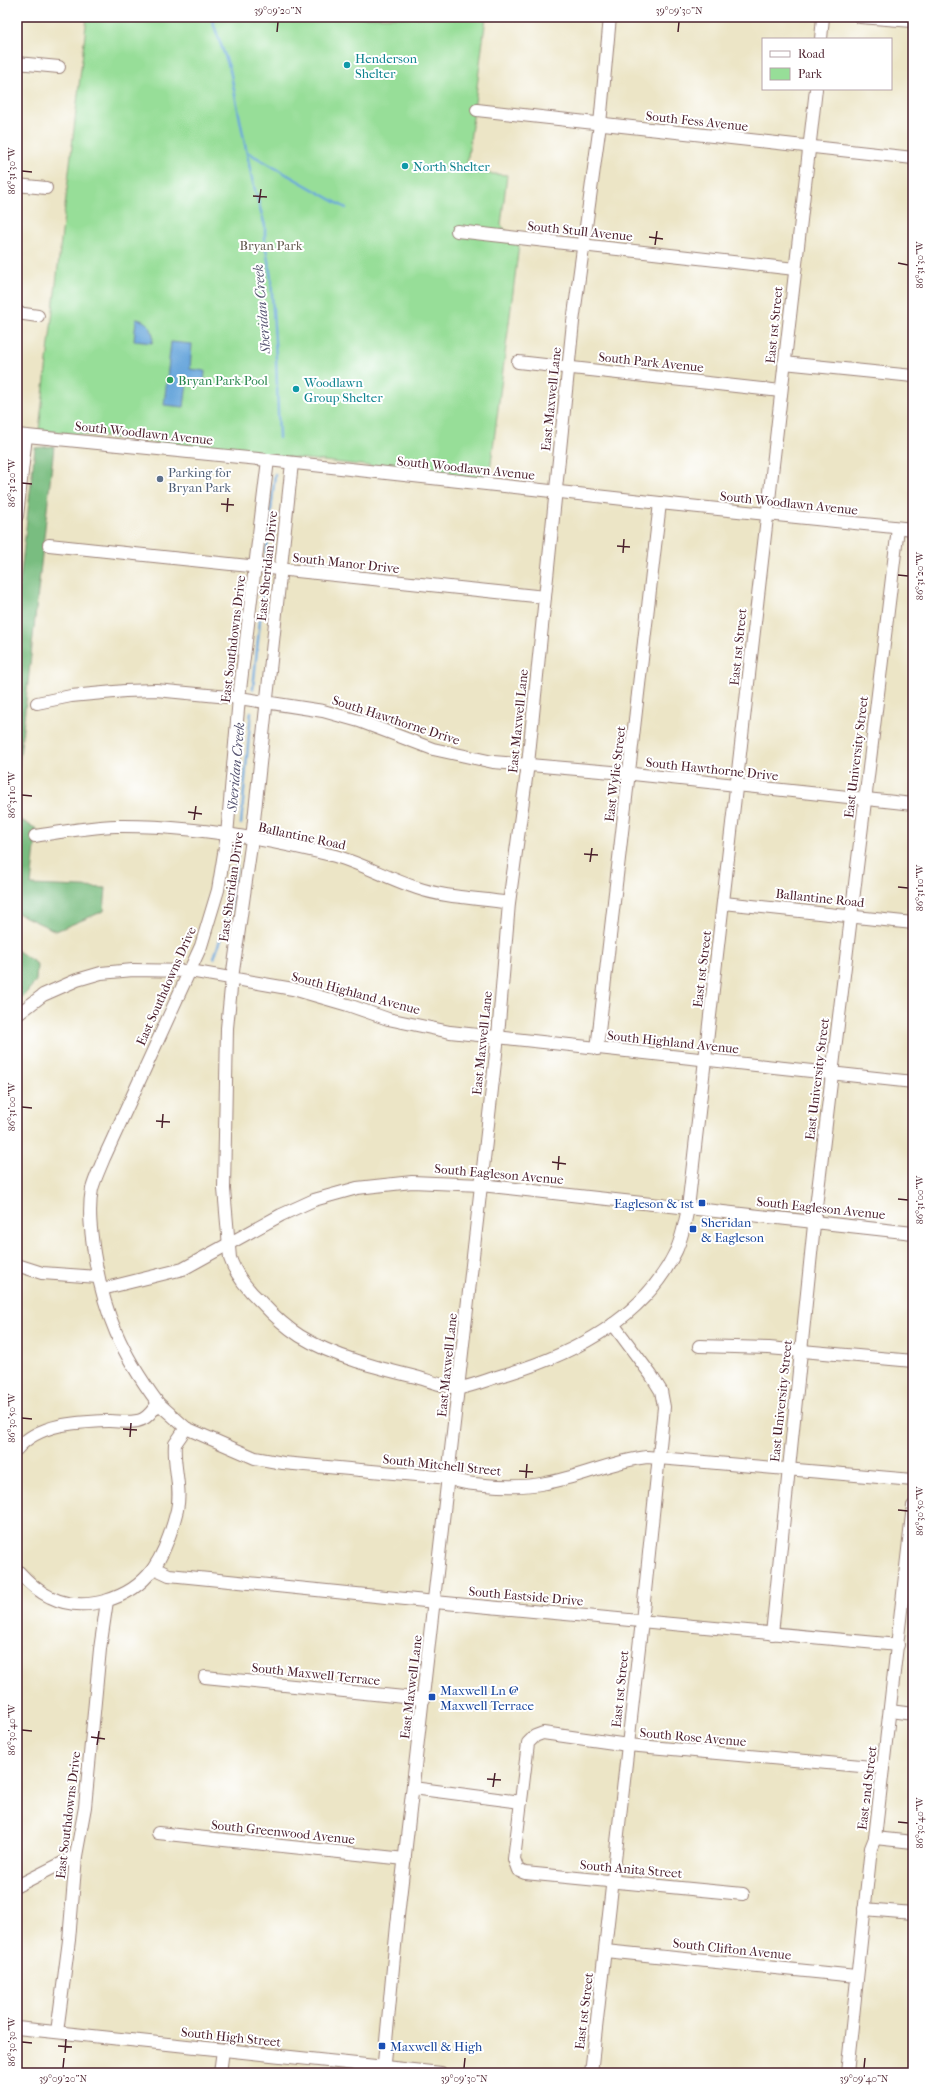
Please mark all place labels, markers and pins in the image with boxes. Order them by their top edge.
place label: Henderson Shelter [355,51,417,81]
marker: Henderson Shelter [342,60,352,70]
place label: North Shelter [413,159,490,174]
marker: North Shelter [400,161,410,171]
place label: Bryan Park Pool [178,373,268,388]
marker: Bryan Park Pool [165,375,175,385]
place label: Woodlawn Group Shelter [303,375,383,405]
marker: Woodlawn Group Shelter [291,384,301,394]
place label: Parking for Bryan Park [168,465,232,495]
marker: Parking for Bryan Park [155,474,165,484]
place label: Eagleson & 1st [614,1196,694,1211]
marker: Eagleson & 1st [697,1198,707,1208]
place label: Sheridan & Eagleson [701,1215,765,1245]
marker: Sheridan & Eagleson [688,1224,698,1234]
place label: Maxwell Ln @ Maxwell Terrace [440,1683,534,1713]
marker: Maxwell Ln @ Maxwell Terrace [427,1692,437,1702]
place label: Maxwell & High [390,2039,483,2054]
marker: Maxwell & High [377,2041,387,2051]

